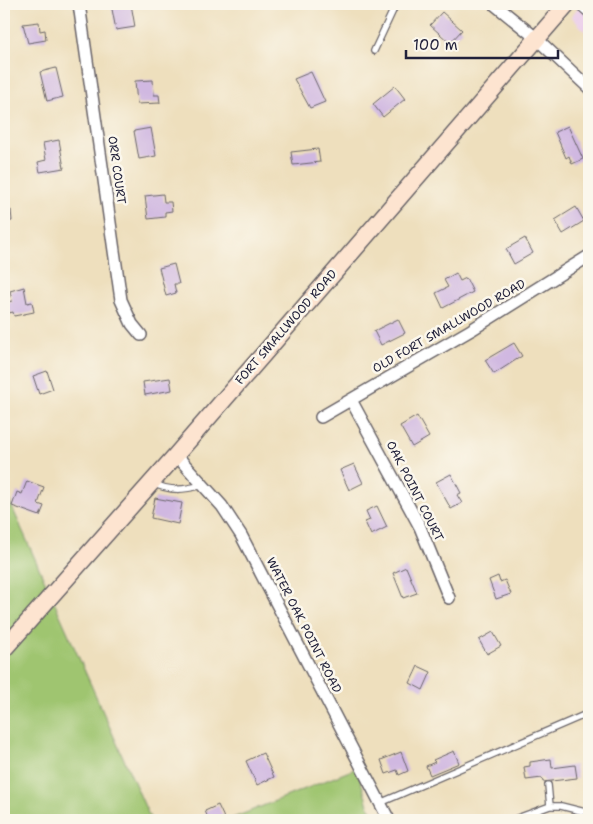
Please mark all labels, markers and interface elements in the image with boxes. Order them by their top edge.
scale bar [406,28,558,60]
text: 100 m [413,35,458,55]
street label: ORR COURT [104,135,130,206]
street label: FORT SMALLWOOD ROAD [232,266,340,388]
street label: OLD FORT SMALLWOOD ROAD [370,275,528,376]
street label: OAK POINT COURT [383,438,448,544]
street label: WATER OAK POINT ROAD [263,554,345,696]

